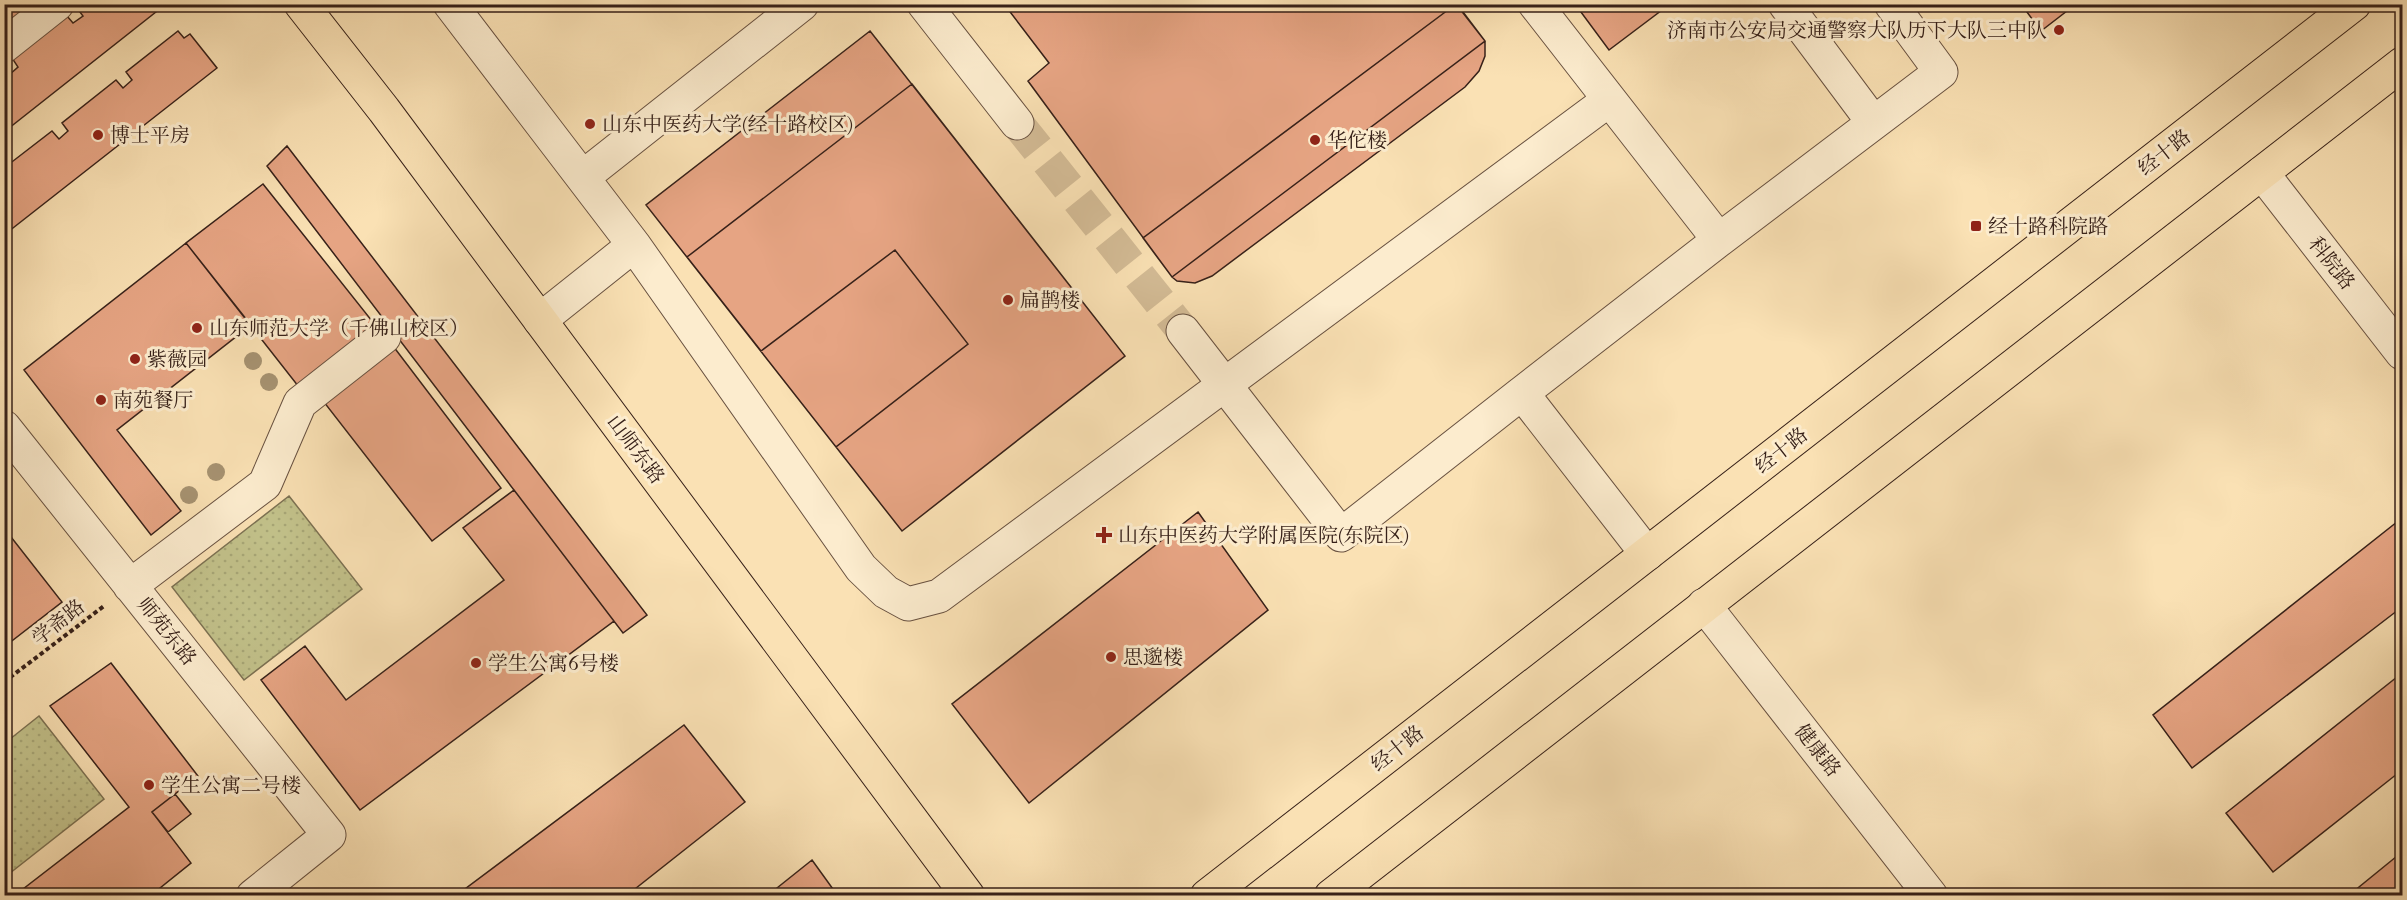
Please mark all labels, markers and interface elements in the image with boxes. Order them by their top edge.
place label: 济南市公安局交通警察大队历下大队三中队 [1667,19,2047,42]
marker: 济南市公安局交通警察大队历下大队三中队 [2052,23,2066,37]
place label: 山东中医药大学(经十路校区) [602,113,853,136]
marker: 山东中医药大学(经十路校区) [583,117,597,131]
place label: 博士平房 [110,124,190,147]
street label: 经十路 [2134,125,2195,180]
marker: 博士平房 [91,128,105,142]
place label: 华佗楼 [1327,129,1387,152]
marker: 华佗楼 [1308,133,1322,147]
place label: 经十路科院路 [1988,215,2108,238]
marker: 经十路科院路 [1969,219,1983,233]
street label: 科院路 [2304,233,2359,294]
place label: 扁鹊楼 [1020,289,1080,312]
marker: 扁鹊楼 [1001,293,1015,307]
place label: 山东师范大学（千佛山校区） [209,317,469,340]
marker: 山东师范大学（千佛山校区） [190,321,204,335]
place label: 紫薇园 [147,348,207,371]
marker: 紫薇园 [128,352,142,366]
place label: 南苑餐厅 [113,389,193,412]
marker: 南苑餐厅 [94,393,108,407]
street label: 山师东路 [602,410,669,488]
street label: 经十路 [1751,423,1812,478]
place label: 山东中医药大学附属医院(东院区) [1118,524,1409,547]
marker: 山东中医药大学附属医院(东院区) [1095,526,1113,544]
street label: 师苑东路 [133,593,201,670]
street label: 学斋路 [28,595,89,650]
place label: 思邈楼 [1123,646,1183,669]
marker: 思邈楼 [1104,650,1118,664]
place label: 学生公寓6号楼 [488,652,619,675]
marker: 学生公寓6号楼 [469,656,483,670]
street label: 健康路 [1790,720,1845,781]
street label: 经十路 [1367,721,1428,776]
place label: 学生公寓二号楼 [161,774,301,797]
marker: 学生公寓二号楼 [142,778,156,792]

